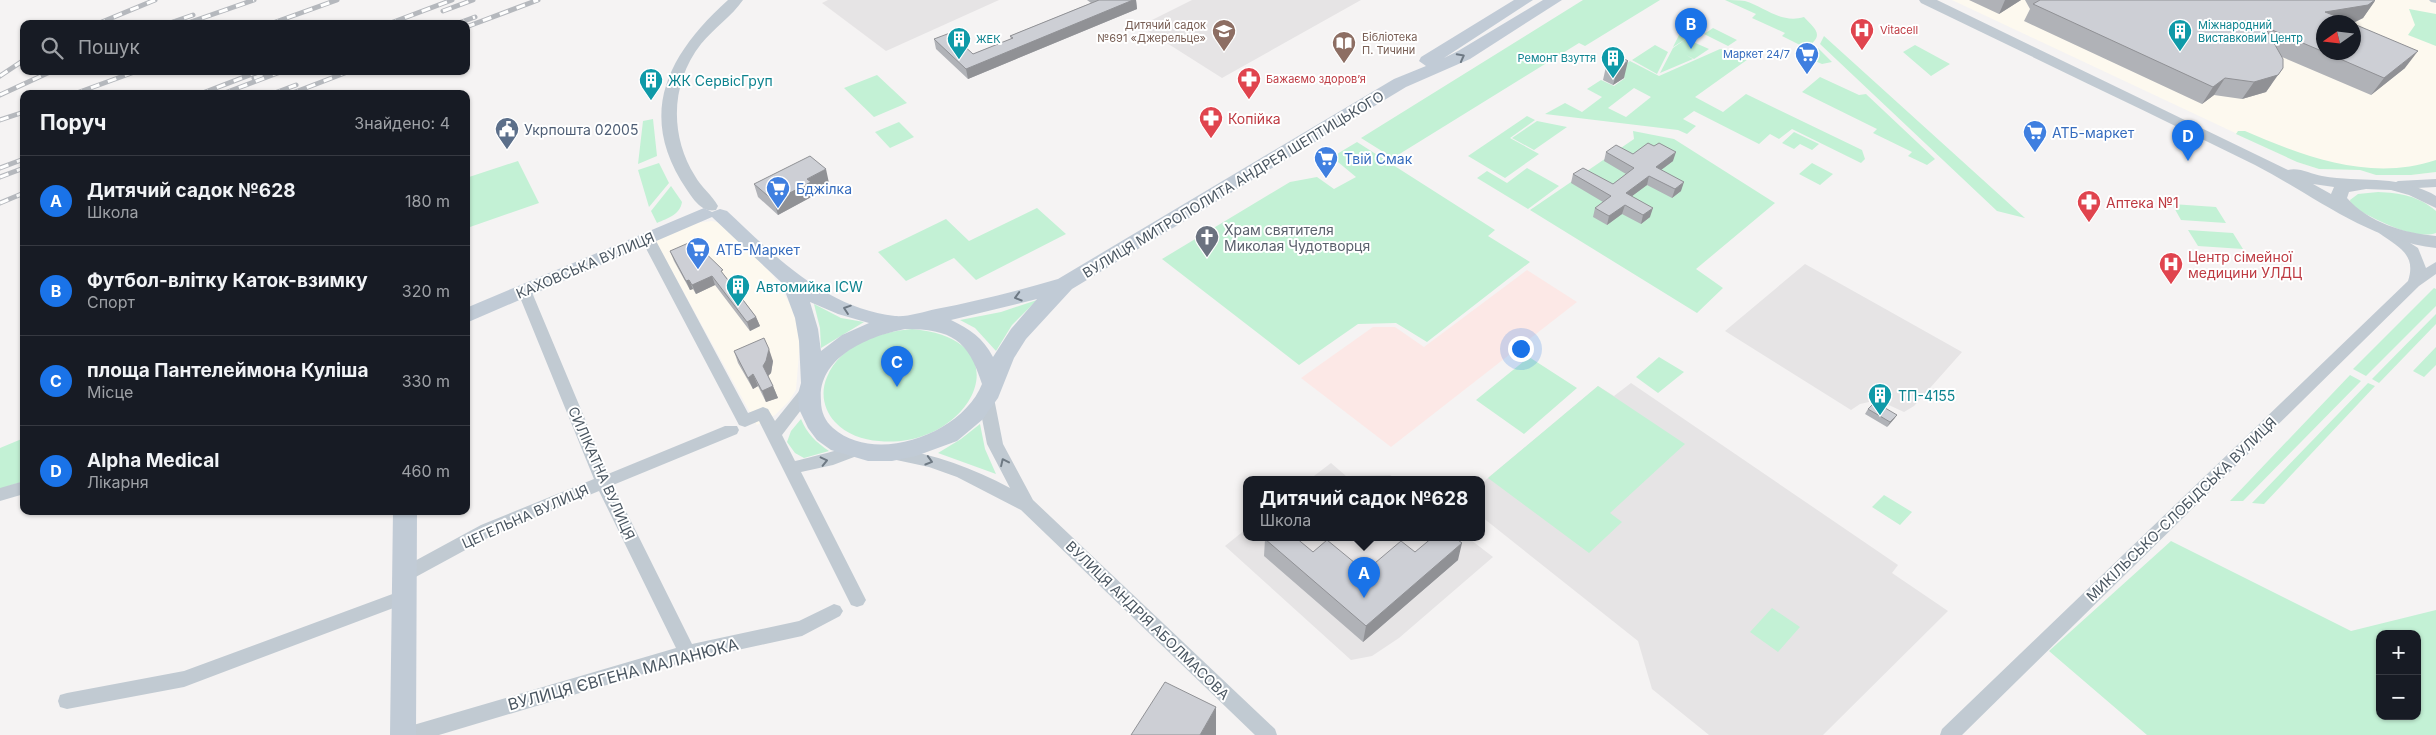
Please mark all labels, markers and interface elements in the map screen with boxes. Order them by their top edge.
pin: B [1675,8,1707,49]
north arrow [2316,15,2361,60]
hospital icon: Vitacell [1849,17,1875,51]
place label: Дитячий садок №691 «Джерельце» [1097,18,1206,45]
school or university icon: Дитячий садок №691 «Джерельце» [1211,18,1237,52]
building icon: Міжнародний Виставковий Центр [2167,18,2193,52]
place label: Міжнародний Виставковий Центр [2198,18,2303,45]
search box [20,20,470,75]
place label: Vitacell [1880,23,1918,37]
building icon: ЖЕК [946,26,972,60]
library icon: Бібліотека П. Тичини [1331,30,1357,64]
place label: Бібліотека П. Тичини [1362,30,1417,57]
place label: ЖЕК [976,32,1001,46]
icon: search [38,34,66,62]
text: Пошук [78,36,140,59]
supermarket icon: Маркет 24/7 [1794,41,1820,75]
building icon: Ремонт Взуття [1600,45,1626,79]
place label: Маркет 24/7 [1723,47,1790,61]
place label: Ремонт Взуття [1518,51,1596,65]
one-way arrow [1455,53,1464,63]
pharmacy icon: Бажаємо здоровʼя [1236,66,1262,100]
building icon: ЖК СервісГруп [638,67,664,101]
place label: ЖК СервісГруп [668,72,773,89]
place label: Бажаємо здоровʼя [1266,72,1366,86]
street label: ВУЛИЦЯ МИТРОПОЛИТА АНДРЕЯ ШЕПТИЦЬКОГО [1079,87,1387,281]
pharmacy icon: Копійка [1198,105,1224,139]
text: Поруч [40,110,107,135]
place label: Копійка [1228,110,1281,127]
text: Знайдено: 4 [354,113,450,133]
public building icon: Укрпошта 02005 [494,116,520,150]
supermarket icon: АТБ-маркет [2022,119,2048,153]
pin: D [2172,120,2204,161]
place label: Укрпошта 02005 [524,121,638,138]
place label: АТБ-маркет [2052,124,2135,141]
supermarket icon: Твій Смак [1313,145,1339,179]
place label: Твій Смак [1344,150,1413,167]
supermarket icon: Бджілка [765,175,791,209]
text: Дитячий садок №628 [87,179,296,202]
place label: Бджілка [796,180,852,197]
pharmacy icon: Аптека №1 [2076,189,2102,223]
text: A [50,191,62,211]
text: 180 m [405,191,450,211]
place label: Аптека №1 [2106,194,2179,211]
text: Школа [87,202,138,222]
place label: Храм святителя Миколая Чудотворця [1224,221,1370,254]
church icon: Храм святителя Миколая Чудотворця [1194,224,1220,258]
street label: КАХОВСЬКА ВУЛИЦЯ [513,228,657,302]
supermarket icon: АТБ-Маркет [685,236,711,270]
place label: АТБ-Маркет [716,241,801,258]
place label: Центр сімейної медицини УЛДЦ [2188,248,2302,281]
hospital icon: Центр сімейної медицини УЛДЦ [2158,251,2184,285]
text: Футбол-влітку Каток-взимку [87,269,368,292]
building icon: Автомийка ICW [725,273,751,307]
place label: Автомийка ICW [756,278,863,295]
text: B [51,281,61,301]
text: 320 m [402,281,450,301]
text: Спорт [87,292,135,312]
one-way arrow [1015,292,1023,302]
one-way arrow [843,305,852,315]
your location [1508,336,1534,362]
pin: C [881,346,913,387]
text: площа Пантелеймона Куліша [87,359,368,382]
text: C [50,371,62,391]
text: 330 m [402,371,450,391]
text: Місце [87,382,133,402]
building icon: ТП-4155 [1867,382,1893,416]
place label: ТП-4155 [1898,387,1955,404]
street label: СИЛІКАТНА ВУЛИЦЯ [565,404,639,542]
street label: МИКІЛЬСЬКО-СЛОБІДСЬКА ВУЛИЦЯ [2083,413,2279,605]
text: Alpha Medical [87,449,219,472]
one-way arrow [925,455,934,466]
one-way arrow [820,456,829,466]
one-way arrow [999,458,1010,467]
text: D [50,461,62,481]
text: 460 m [401,461,450,481]
text: Лікарня [87,472,149,492]
popup [1243,476,1485,541]
street label: ЦЕГЕЛЬНА ВУЛИЦЯ [459,480,591,552]
text: Дитячий садок №628 [1260,487,1468,510]
text: Школа [1260,510,1311,530]
street label: ВУЛИЦЯ АНДРІЯ АБОЛМАСОВА [1063,537,1234,703]
pin: A [1348,557,1380,598]
map controls [2376,630,2421,720]
button: + [2376,630,2421,675]
street label: ВУЛИЦЯ ЄВГЕНА МАЛАНЮКА [506,634,740,714]
button: − [2376,675,2421,720]

